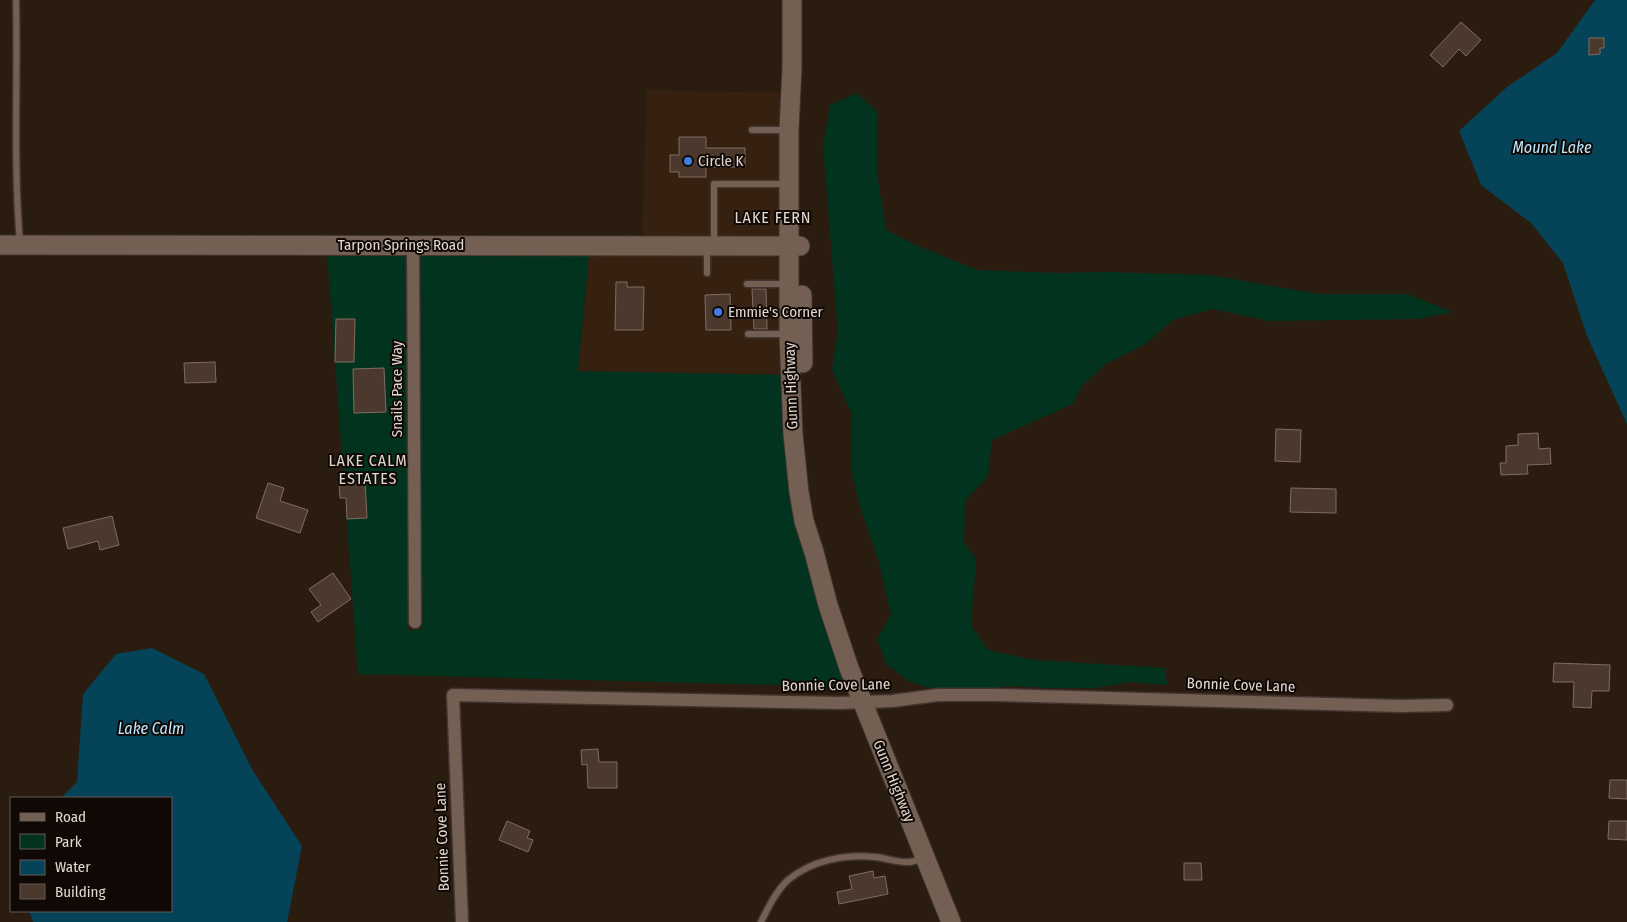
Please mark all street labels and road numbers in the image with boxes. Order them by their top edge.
street label: Tarpon Springs Road [338,236,464,254]
street label: Snails Pace Way [388,340,406,437]
street label: Gunn Highway [780,342,802,430]
street label: Bonnie Cove Lane [1186,674,1296,696]
street label: Bonnie Cove Lane [782,675,890,695]
street label: Gunn Highway [869,737,919,825]
street label: Bonnie Cove Lane [431,782,453,892]

